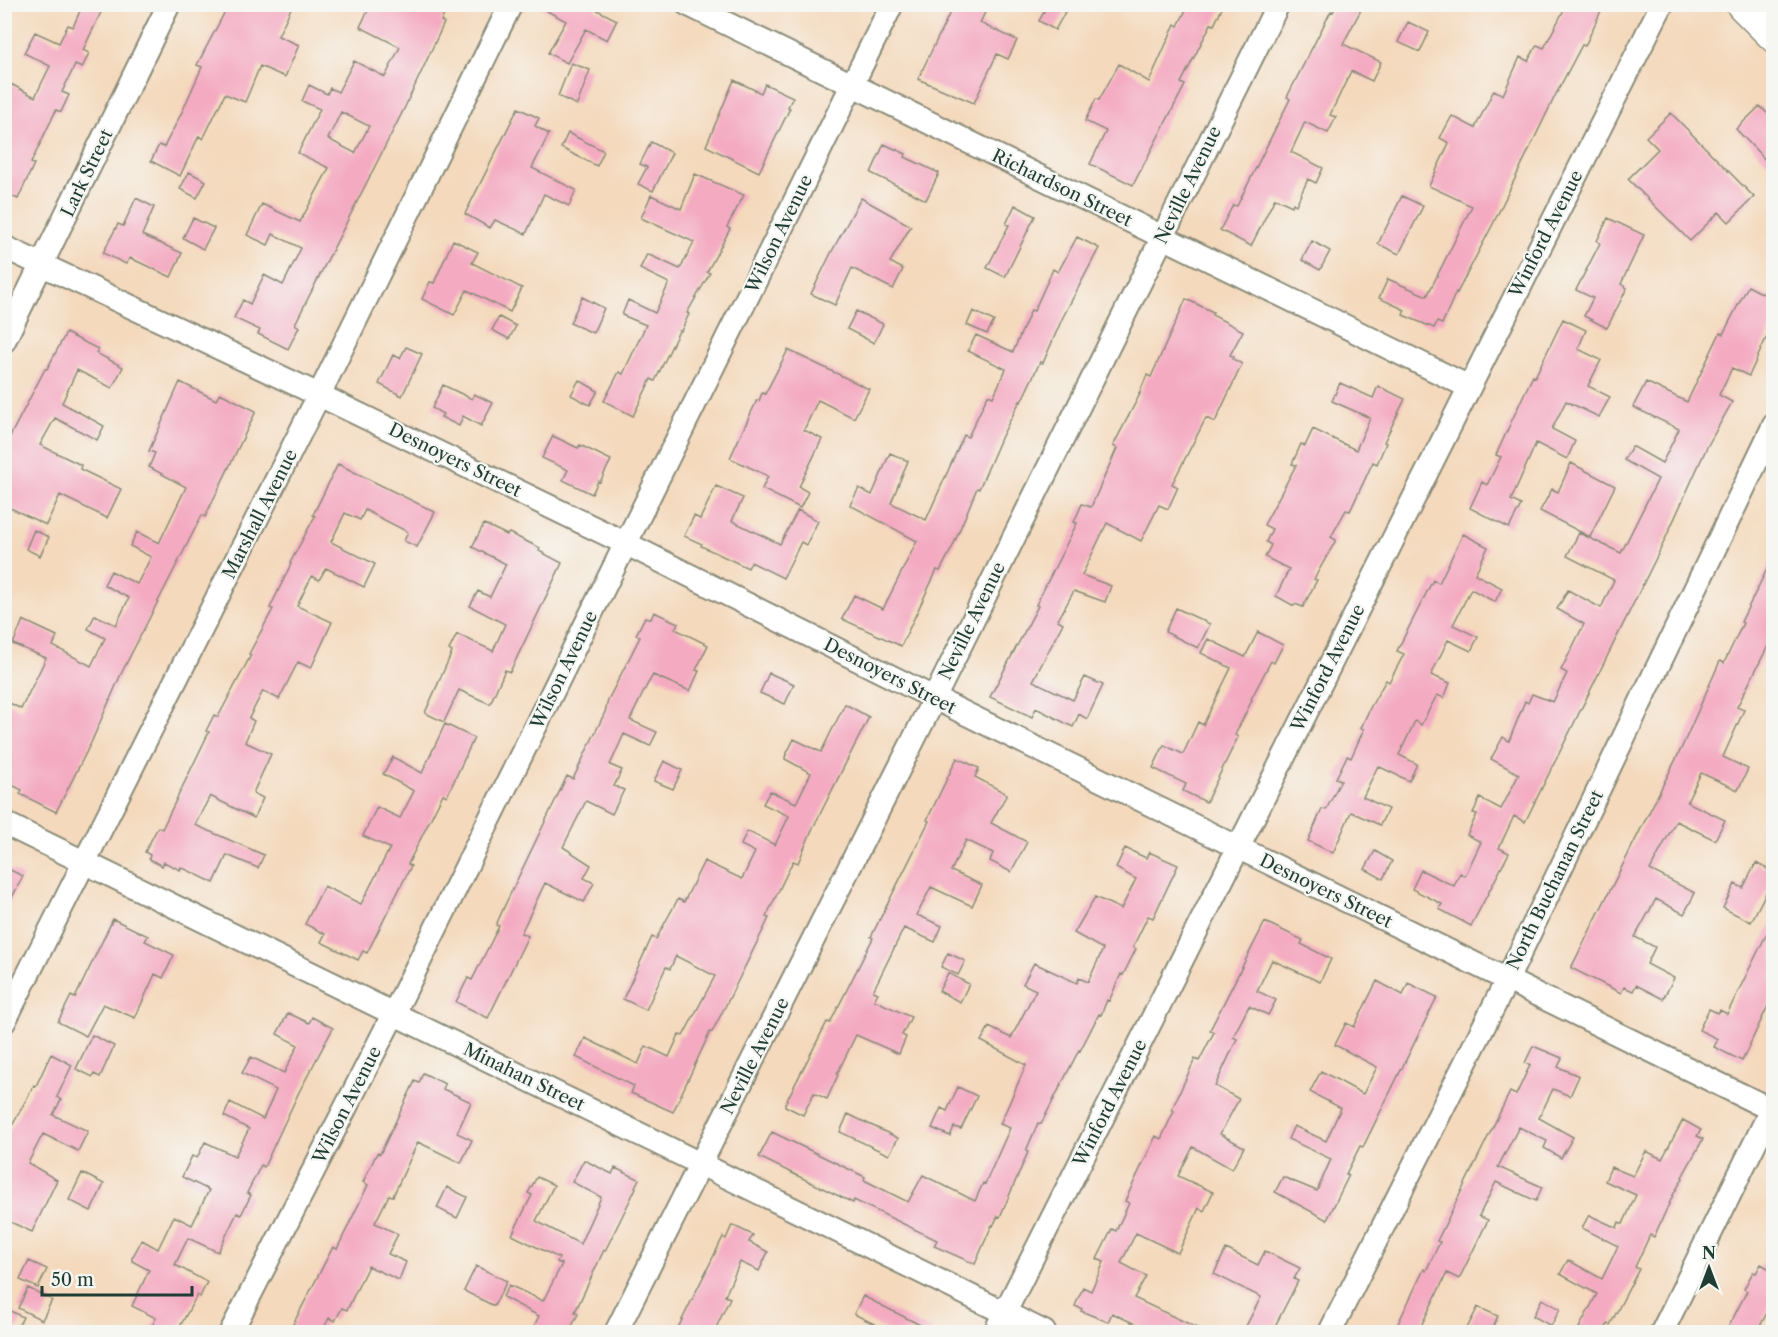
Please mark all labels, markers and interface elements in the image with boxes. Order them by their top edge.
street label: Neville Avenue [1150,123,1226,247]
street label: Lark Street [56,125,118,220]
street label: Richardson Street [988,145,1136,232]
street label: Winford Avenue [1504,167,1588,302]
street label: Wilson Avenue [740,171,817,298]
street label: Desnoyers Street [385,418,526,502]
street label: Marshall Avenue [218,446,302,582]
street label: Neville Avenue [934,559,1010,683]
street label: Winford Avenue [1286,601,1370,736]
street label: Wilson Avenue [525,607,602,734]
street label: Desnoyers Street [820,633,960,719]
street label: North Buchanan Street [1502,786,1608,973]
street label: Desnoyers Street [1256,849,1397,933]
street label: Neville Avenue [716,994,794,1118]
street label: Winford Avenue [1068,1036,1152,1171]
street label: Minahan Street [460,1038,589,1116]
street label: Wilson Avenue [308,1043,386,1168]
north arrow [1679,1238,1739,1298]
text: N [1702,1243,1716,1263]
scale bar [42,1259,192,1297]
text: 50 m [51,1269,94,1291]

